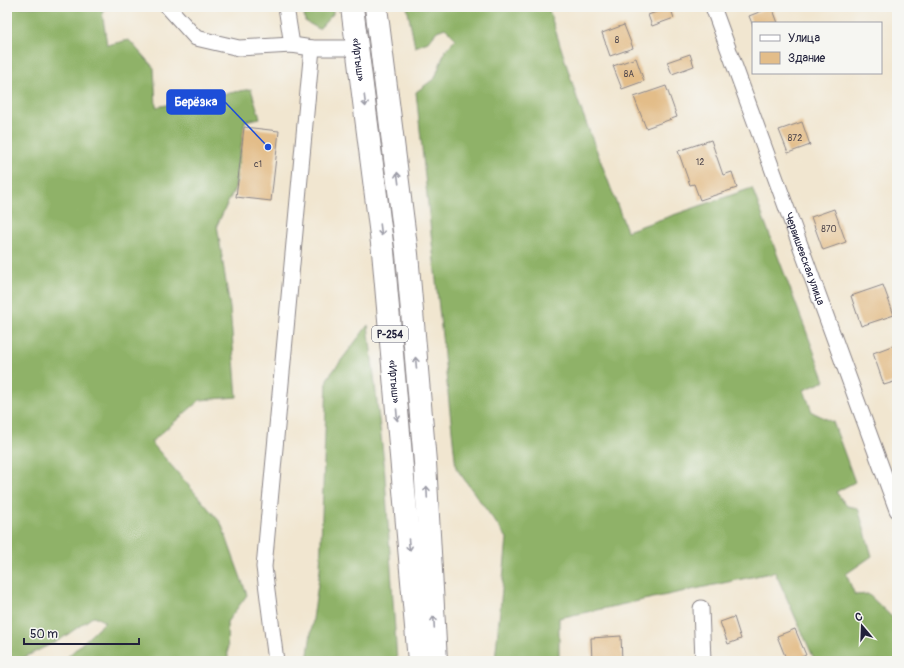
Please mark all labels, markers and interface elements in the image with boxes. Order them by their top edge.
legend [752,22,882,74]
text: Улица [788,31,820,46]
house number: 8 [615,35,620,46]
street label: «Иртыш» [349,37,367,82]
text: Здание [788,51,825,66]
house number: 8А [624,69,634,80]
callout: Берёзка [167,90,225,114]
one-way arrow [361,94,368,107]
text: Берёзка [175,95,218,110]
house number: 872 [788,133,802,144]
house number: 12 [696,157,704,168]
house number: с1 [254,159,262,170]
one-way arrow [394,172,402,185]
street label: Червишевская улица [782,211,827,307]
one-way arrow [377,223,384,236]
house number: 870 [821,224,837,235]
road number: Р-254 [372,326,408,342]
one-way arrow [413,357,420,370]
street label: «Иртыш» [386,359,402,404]
one-way arrow [393,408,401,421]
one-way arrow [423,486,430,499]
one-way arrow [405,538,412,551]
north arrow [842,606,882,646]
text: С [854,610,864,624]
one-way arrow [431,616,438,629]
scale bar [24,620,139,646]
text: 50 m [30,627,58,642]

